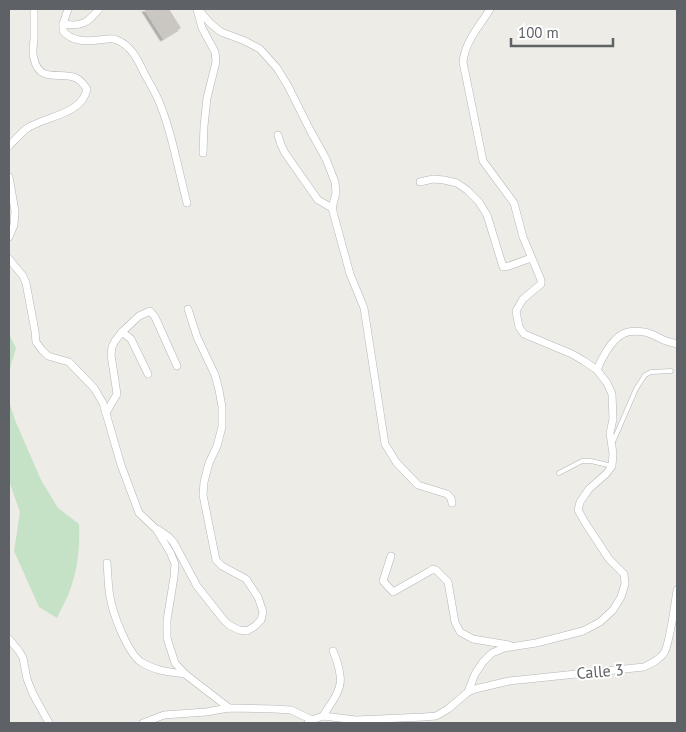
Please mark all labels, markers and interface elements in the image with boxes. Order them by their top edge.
scale bar [511,15,614,47]
text: 100 m [518,23,559,42]
street label: Calle 3 [576,659,624,683]

